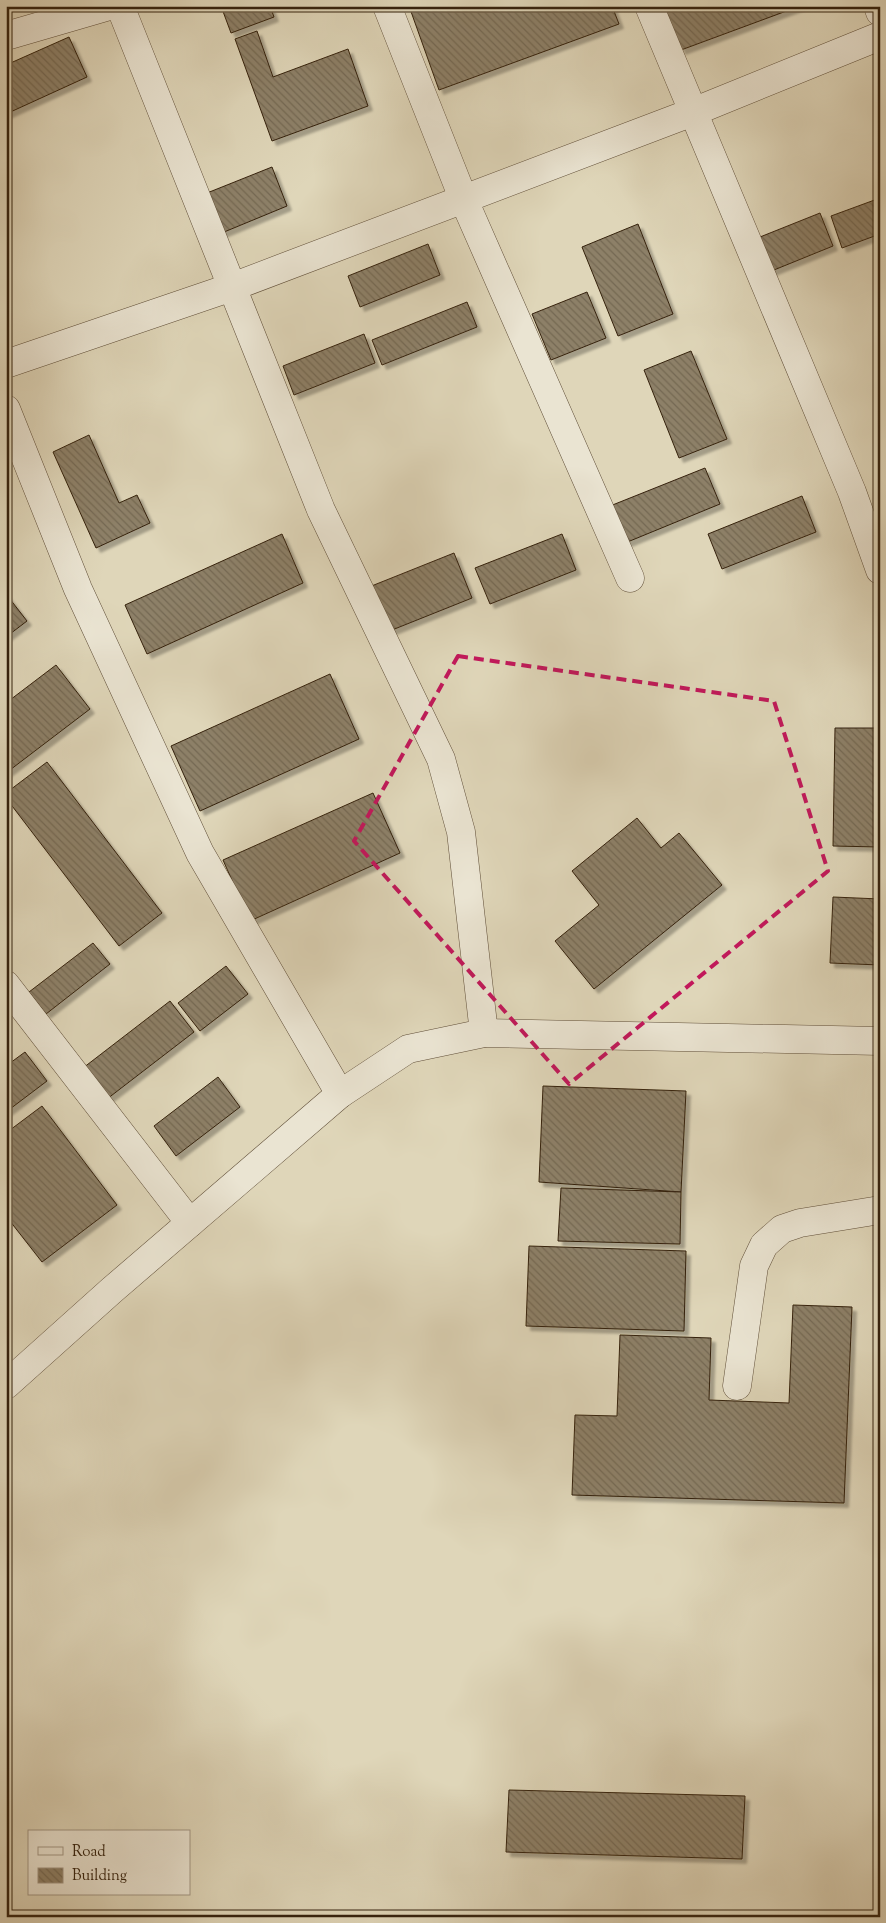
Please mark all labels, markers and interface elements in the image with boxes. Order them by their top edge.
legend [28,1830,190,1896]
text: Road [72,1842,106,1863]
text: Building [72,1866,127,1887]

